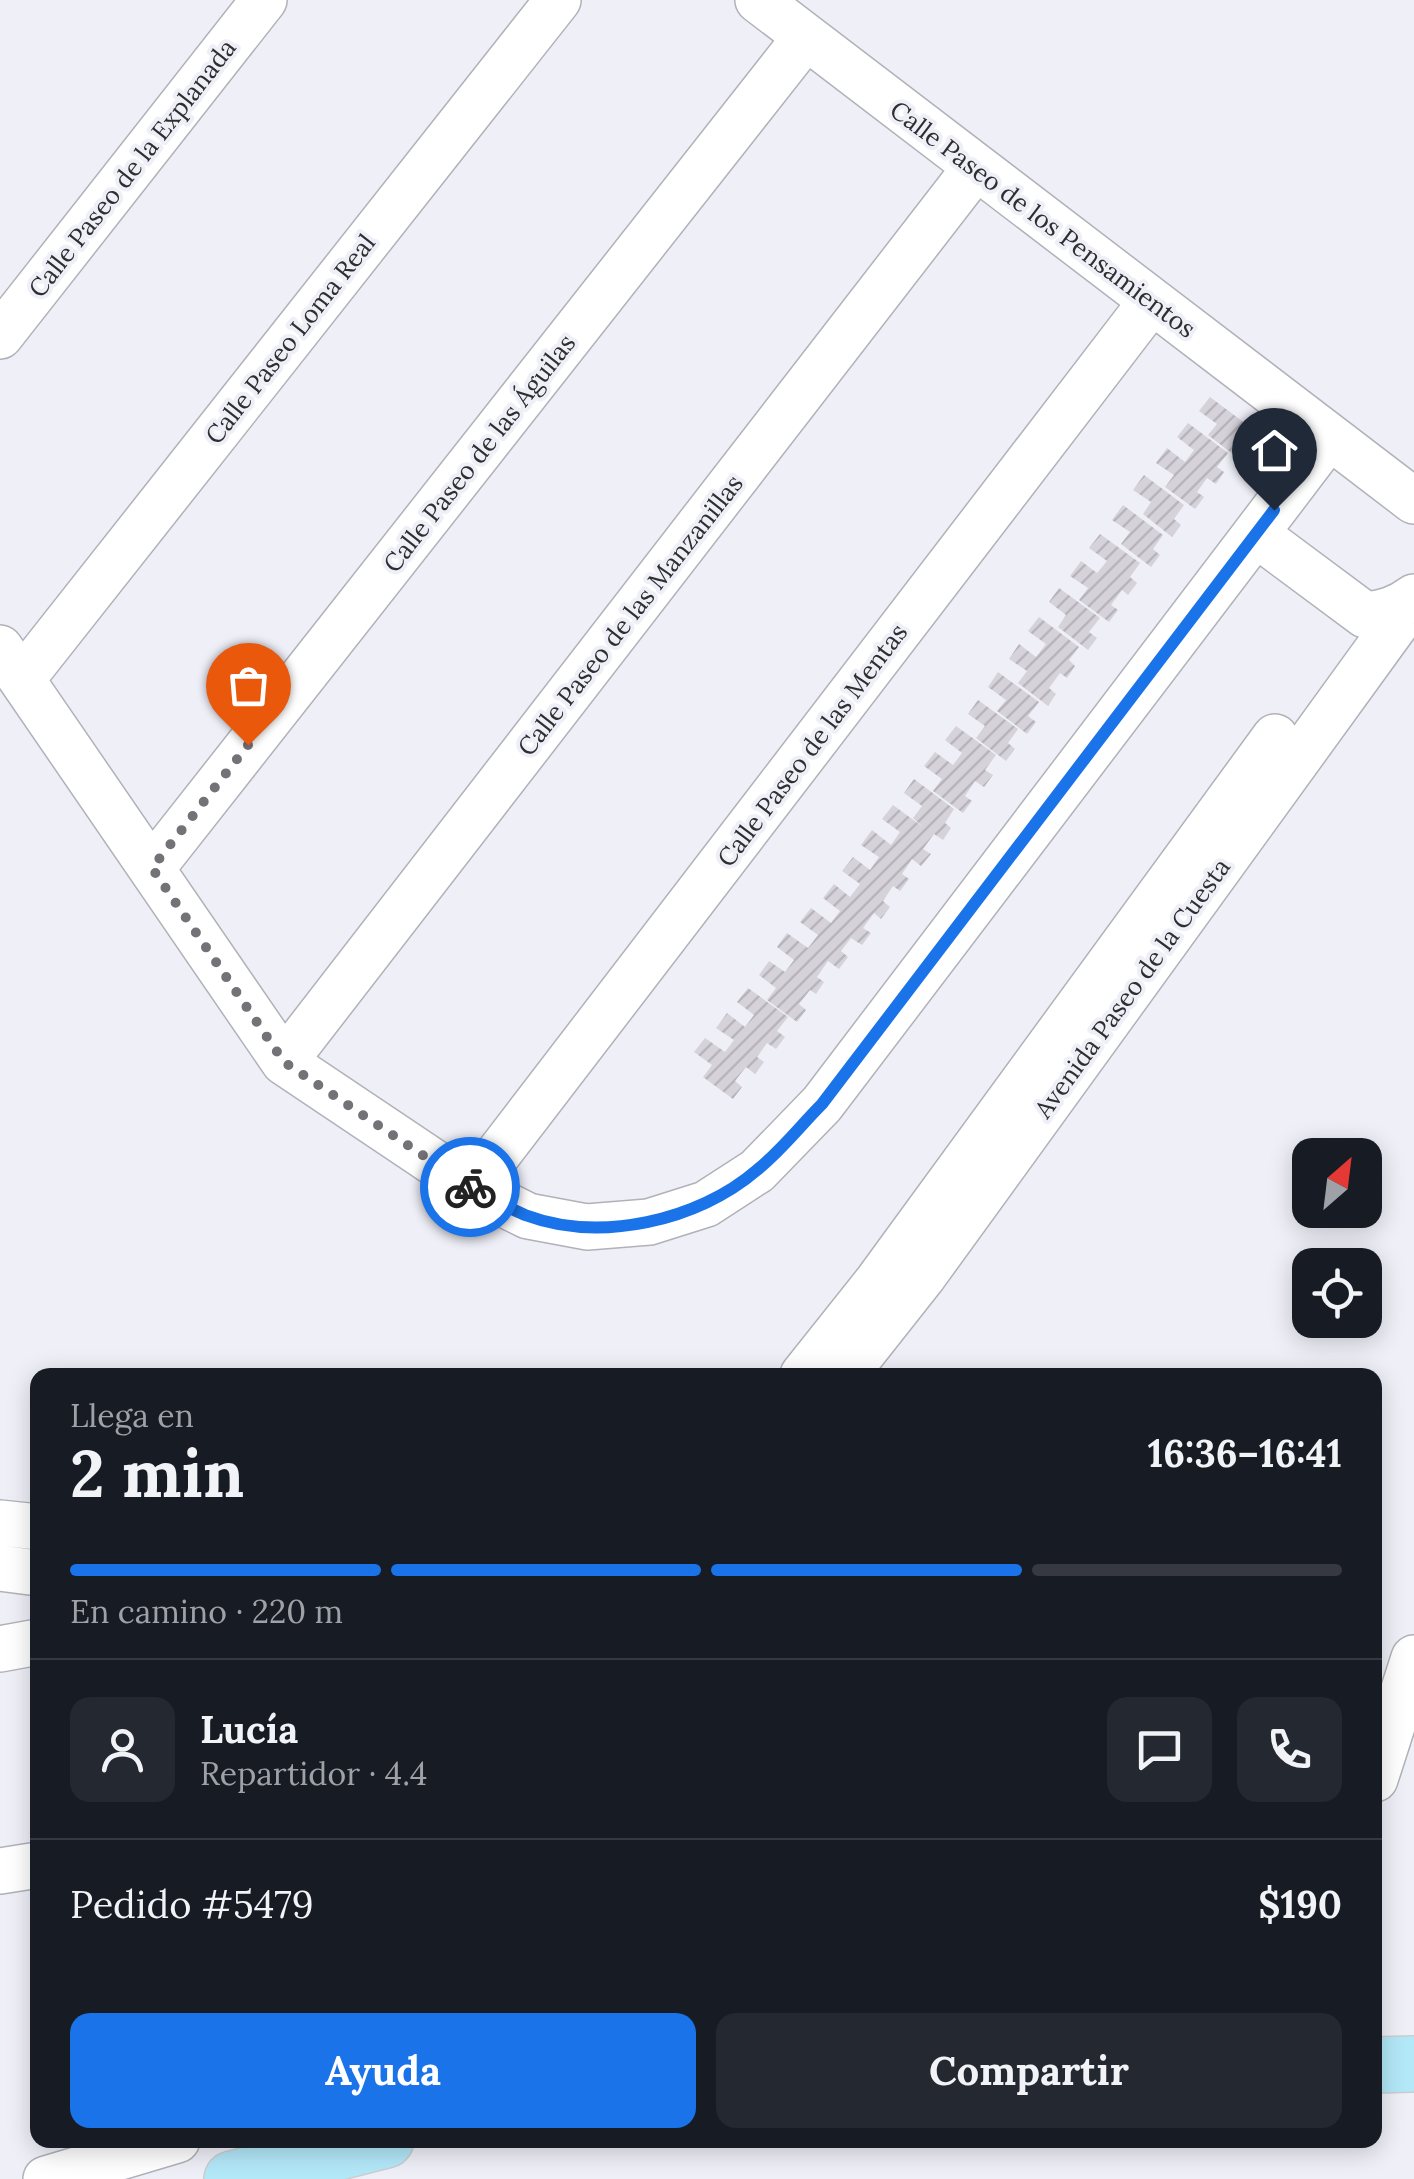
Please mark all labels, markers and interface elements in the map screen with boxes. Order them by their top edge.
street label: Calle Paseo de la Explanada [21,32,243,303]
street label: Calle Paseo de los Pensamientos [884,93,1202,345]
street label: Calle Paseo Loma Real [198,228,382,450]
street label: Calle Paseo de las Águilas [376,327,582,579]
pin [1232,408,1317,511]
icon: home [1247,423,1302,478]
street label: Calle Paseo de las Manzanillas [510,468,750,762]
street label: Calle Paseo de las Mentas [710,617,914,873]
pin [206,643,291,746]
icon: bag [221,658,276,713]
street label: Avenida Paseo de la Cuesta [1026,852,1237,1125]
courier [420,1137,520,1237]
north arrow [1292,1138,1382,1228]
map controls [1292,1138,1382,1338]
icon: bike [443,1160,498,1215]
button: locate [1292,1248,1382,1338]
text: Llega en [70,1395,194,1436]
text: 16:36–16:41 [1148,1429,1342,1477]
text: 2 min [70,1432,244,1515]
text: En camino · 220 m [70,1591,343,1632]
button: person [70,1697,175,1802]
button: chat [1107,1697,1212,1802]
button: phone [1237,1697,1342,1802]
text: Lucía [200,1705,298,1753]
text: Repartidor · 4.4 [200,1753,427,1794]
text: Pedido #5479 [70,1880,314,1928]
text: $190 [1258,1880,1342,1928]
button: Ayuda [70,2013,696,2128]
button: Compartir [716,2013,1342,2128]

